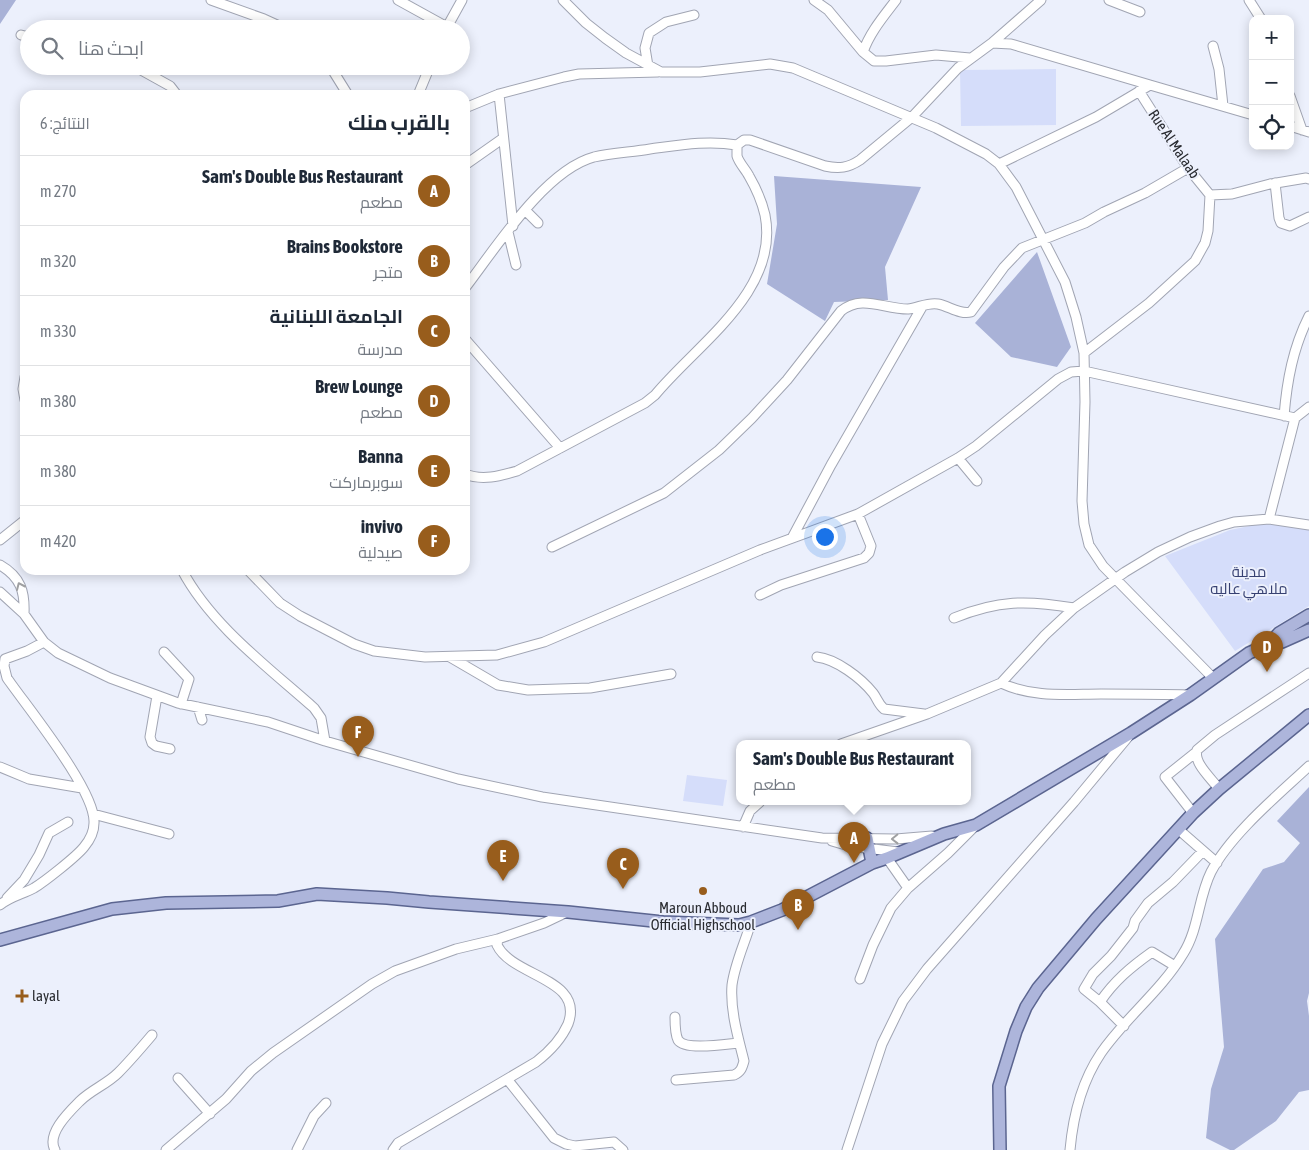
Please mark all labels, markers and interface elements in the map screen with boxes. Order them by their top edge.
map controls [1249,15,1294,150]
button: + [1249,15,1294,60]
search box [20,20,470,75]
icon: search [38,34,66,62]
text: ابحث هنا [78,37,144,59]
button: − [1249,60,1294,105]
button: locate [1249,105,1294,150]
street label: Rue Al Malaab [1145,106,1204,181]
text: بالقرب منك [348,110,450,134]
text: النتائج: 6 [40,114,90,132]
text: Sam's Double Bus Restaurant [202,165,403,187]
text: 270 m [40,182,76,200]
text: A [430,182,438,200]
text: مطعم [360,193,403,211]
text: Brains Bookstore [287,235,403,257]
text: 320 m [40,252,76,270]
text: B [430,252,438,270]
text: متجر [374,263,403,281]
text: الجامعة اللبنانية [269,305,403,327]
text: 330 m [40,322,76,340]
text: C [430,322,438,340]
text: مدرسة [357,340,403,358]
text: Brew Lounge [315,375,403,397]
text: 380 m [40,392,76,410]
text: D [430,392,438,410]
text: مطعم [360,403,403,421]
text: Banna [358,445,403,467]
text: 380 m [40,462,76,480]
text: E [431,462,437,480]
text: سوبرماركت [329,473,403,491]
text: invivo [361,515,403,537]
your location [812,524,838,550]
text: 420 m [40,532,76,550]
text: F [431,532,437,550]
text: صيدلية [358,543,403,561]
park label: مدينة ملاهي عاليه [1210,563,1288,601]
one-way arrow [15,582,26,591]
pin: D [1251,631,1283,672]
pin: F [342,716,374,757]
popup [736,740,971,805]
text: Sam's Double Bus Restaurant [753,747,954,769]
text: مطعم [753,775,796,793]
pin: A [838,822,870,863]
one-way arrow [891,834,899,844]
pin: E [487,840,519,881]
pin: C [607,848,639,889]
marker: Maroun Abboud Official Highschool [697,885,709,897]
pin: B [782,889,814,930]
place label: Maroun Abboud Official Highschool [651,899,755,933]
place label: layal [32,987,60,1004]
marker: layal [16,990,28,1002]

